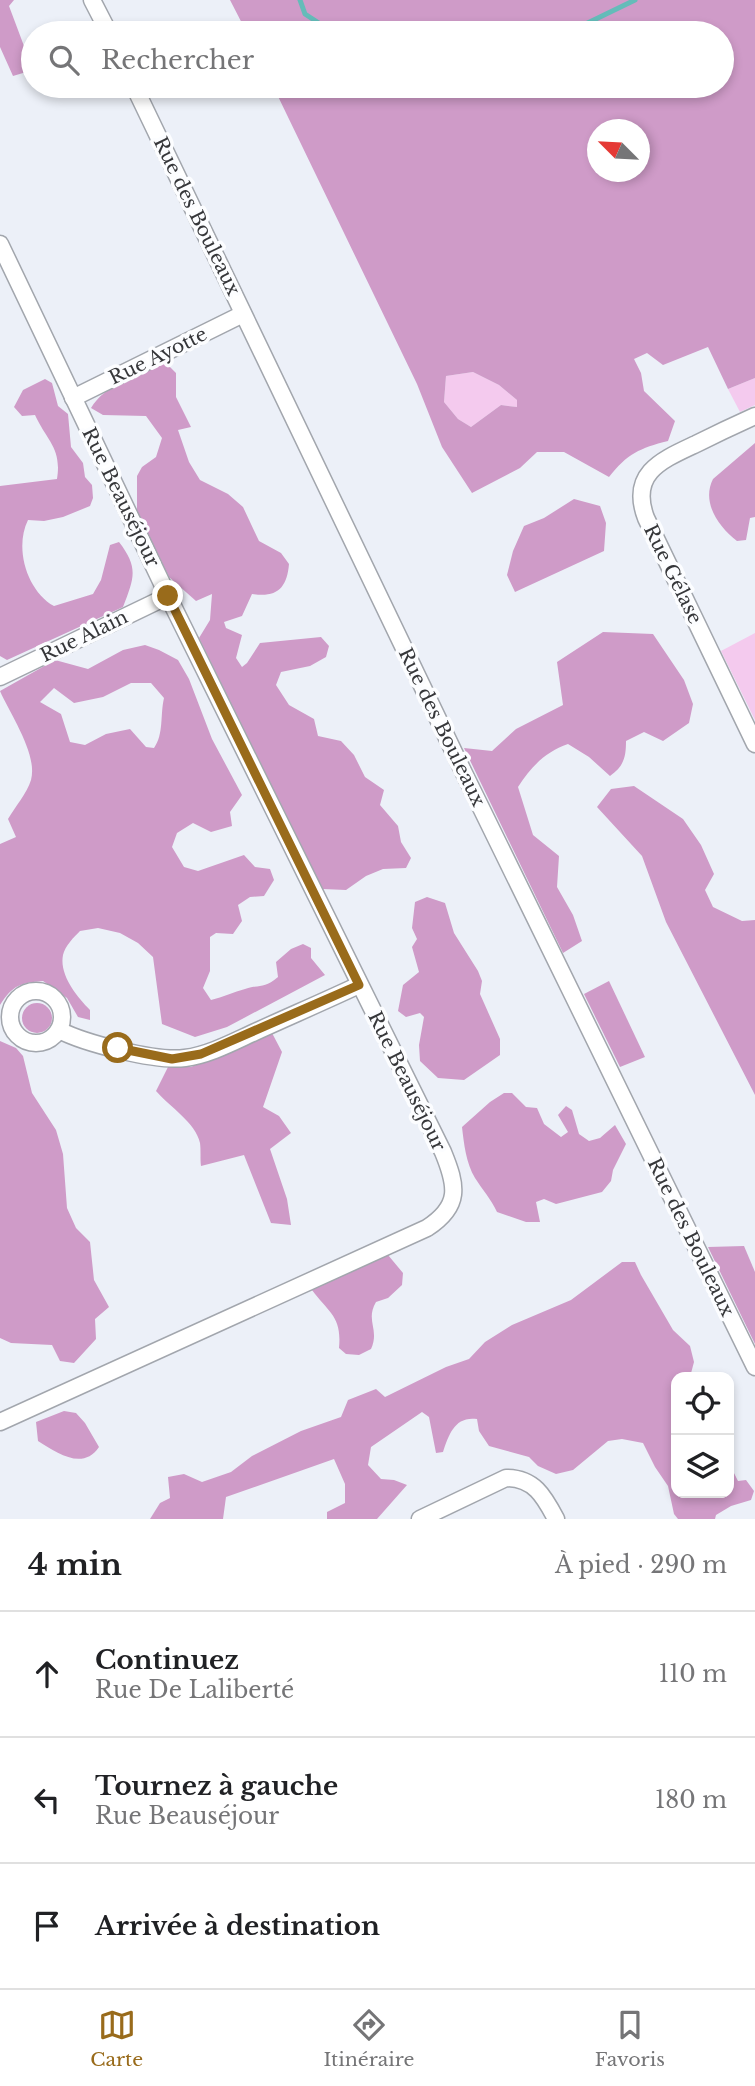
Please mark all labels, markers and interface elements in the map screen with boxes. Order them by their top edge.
search box [21,21,734,98]
icon: search [45,41,83,79]
text: Rechercher [101,44,254,76]
north arrow [587,119,650,182]
street label: Rue des Bouleaux [149,133,246,299]
street label: Rue Ayotte [105,322,211,390]
street label: Rue Beauséjour [77,424,165,570]
street label: Rue Gélase [639,521,707,627]
route end [152,580,183,611]
street label: Rue Alain [37,605,131,667]
street label: Rue des Bouleaux [394,644,491,810]
street label: Rue Beauséjour [363,1008,451,1154]
route start [102,1032,133,1063]
street label: Rue des Bouleaux [643,1154,740,1320]
map controls [671,1372,734,1498]
button: locate [671,1372,734,1435]
button: layers [671,1435,734,1498]
text: 4 min [28,1546,122,1583]
text: À pied · 290 m [555,1551,727,1579]
text: Continuez [95,1644,239,1676]
icon: ahead [28,1655,66,1693]
text: 110 m [659,1660,727,1688]
text: Rue De Laliberté [95,1676,294,1704]
text: Tournez à gauche [95,1770,338,1802]
icon: left [28,1781,66,1819]
text: 180 m [655,1786,727,1814]
text: Rue Beauséjour [95,1802,279,1830]
icon: arrive [28,1907,66,1945]
text: Arrivée à destination [95,1910,380,1942]
tab: Carte [90,2006,143,2071]
tab: Itinéraire [323,2006,414,2071]
tab: Favoris [595,2006,665,2071]

